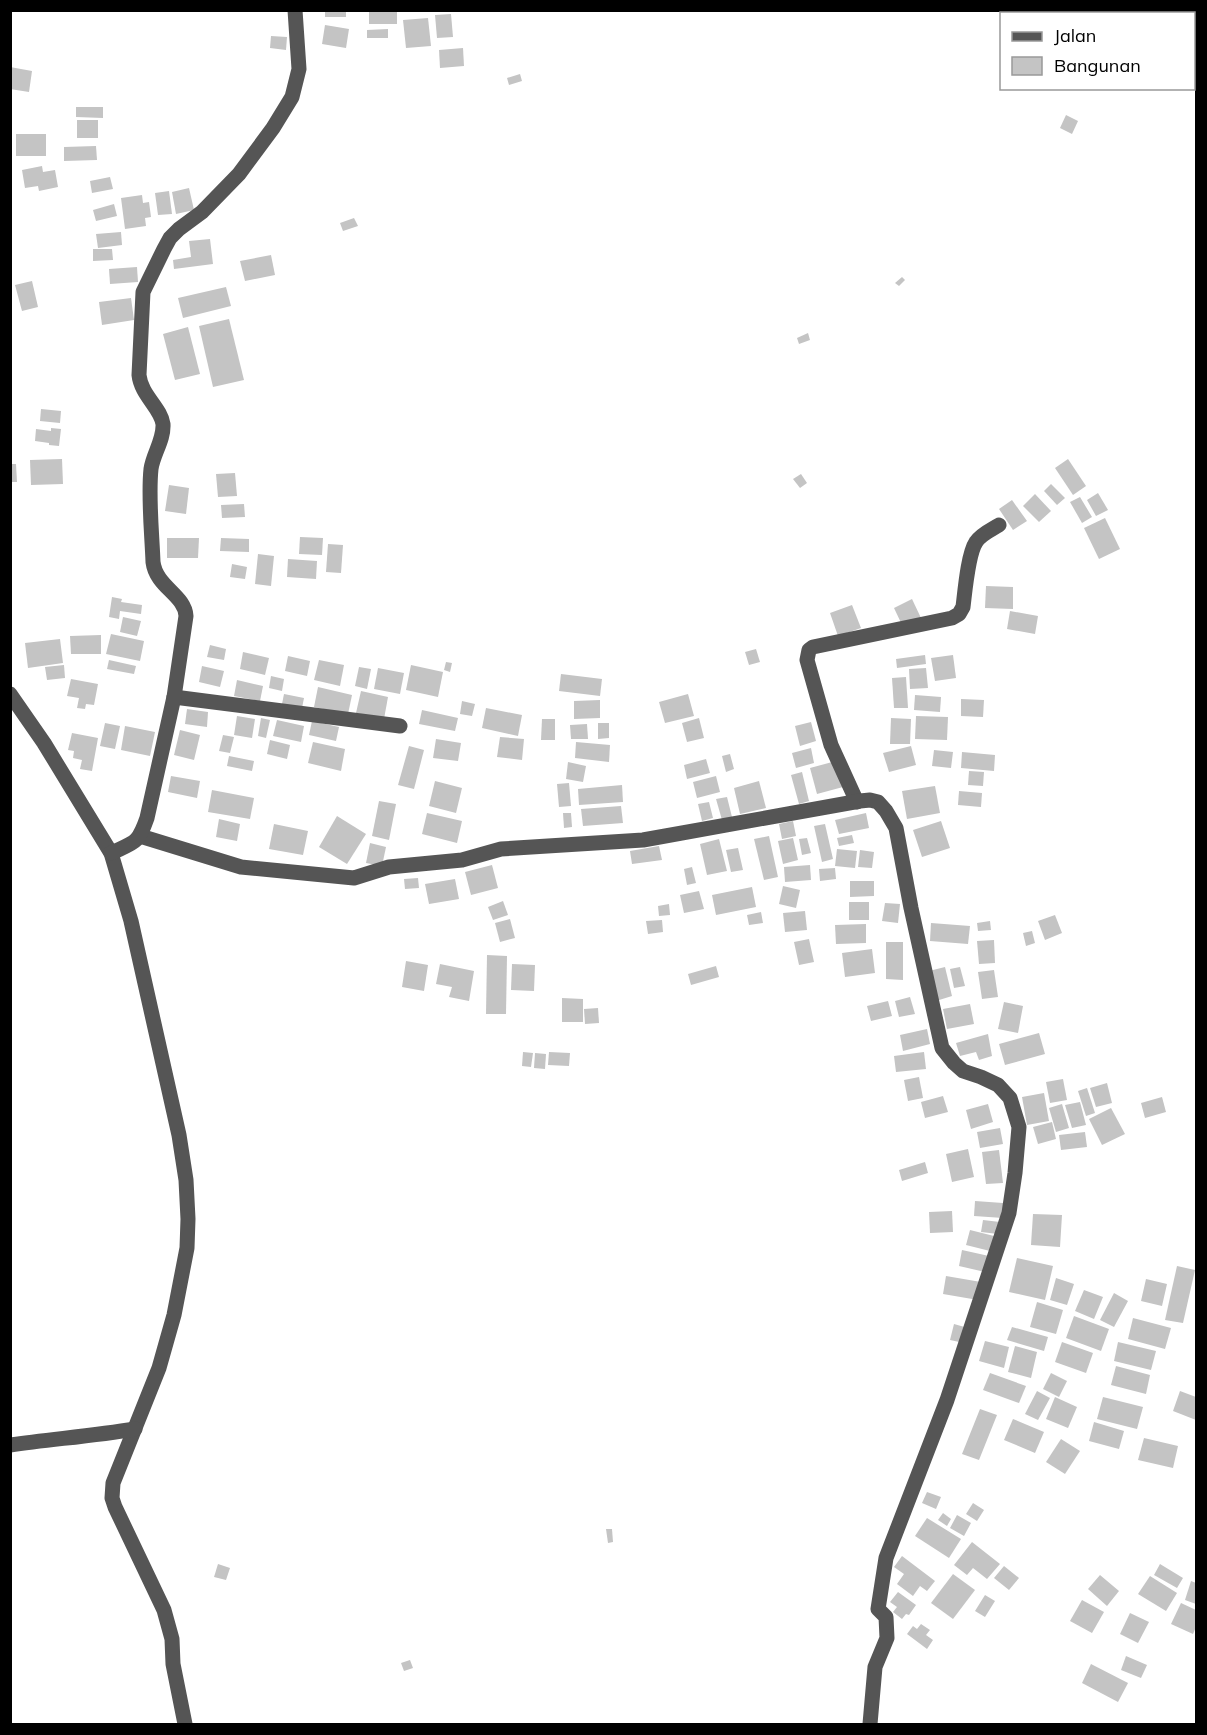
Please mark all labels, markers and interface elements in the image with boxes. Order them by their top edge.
legend [1000,12,1195,90]
text: Jalan [1054,24,1096,47]
text: Bangunan [1054,54,1141,77]

